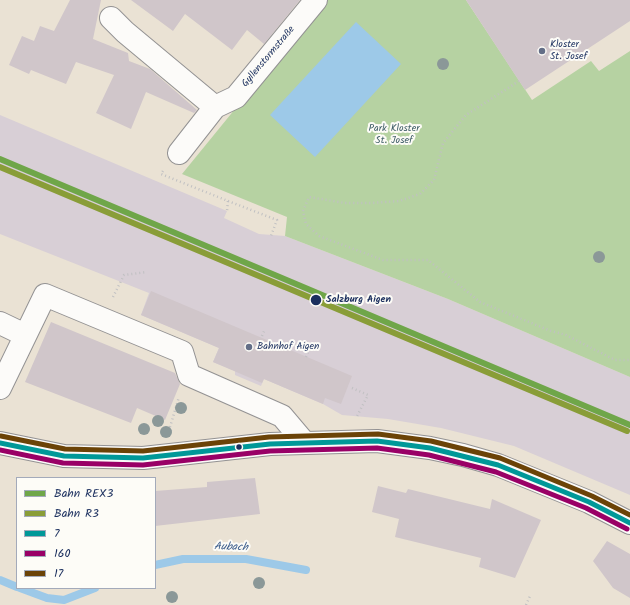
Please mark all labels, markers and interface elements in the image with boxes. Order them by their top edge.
street label: Gyllenstormstraße [240,24,298,90]
place label: Kloster St. Josef [550,39,587,62]
marker: Kloster St. Josef [537,46,547,56]
park label: Park Kloster St. Josef [369,123,419,146]
marker: Salzburg Aigen [309,293,323,307]
place label: Salzburg Aigen [326,294,391,306]
place label: Bahnhof Aigen [257,341,319,353]
marker: Bahnhof Aigen [244,342,254,352]
unlabelled marker [234,442,244,452]
legend [16,477,156,589]
text: Bahn REX3 [54,484,113,503]
text: Bahn R3 [54,504,99,523]
text: 7 [54,524,60,543]
water label: Aubach [214,541,248,555]
text: 160 [54,544,70,563]
text: 17 [54,564,63,583]

